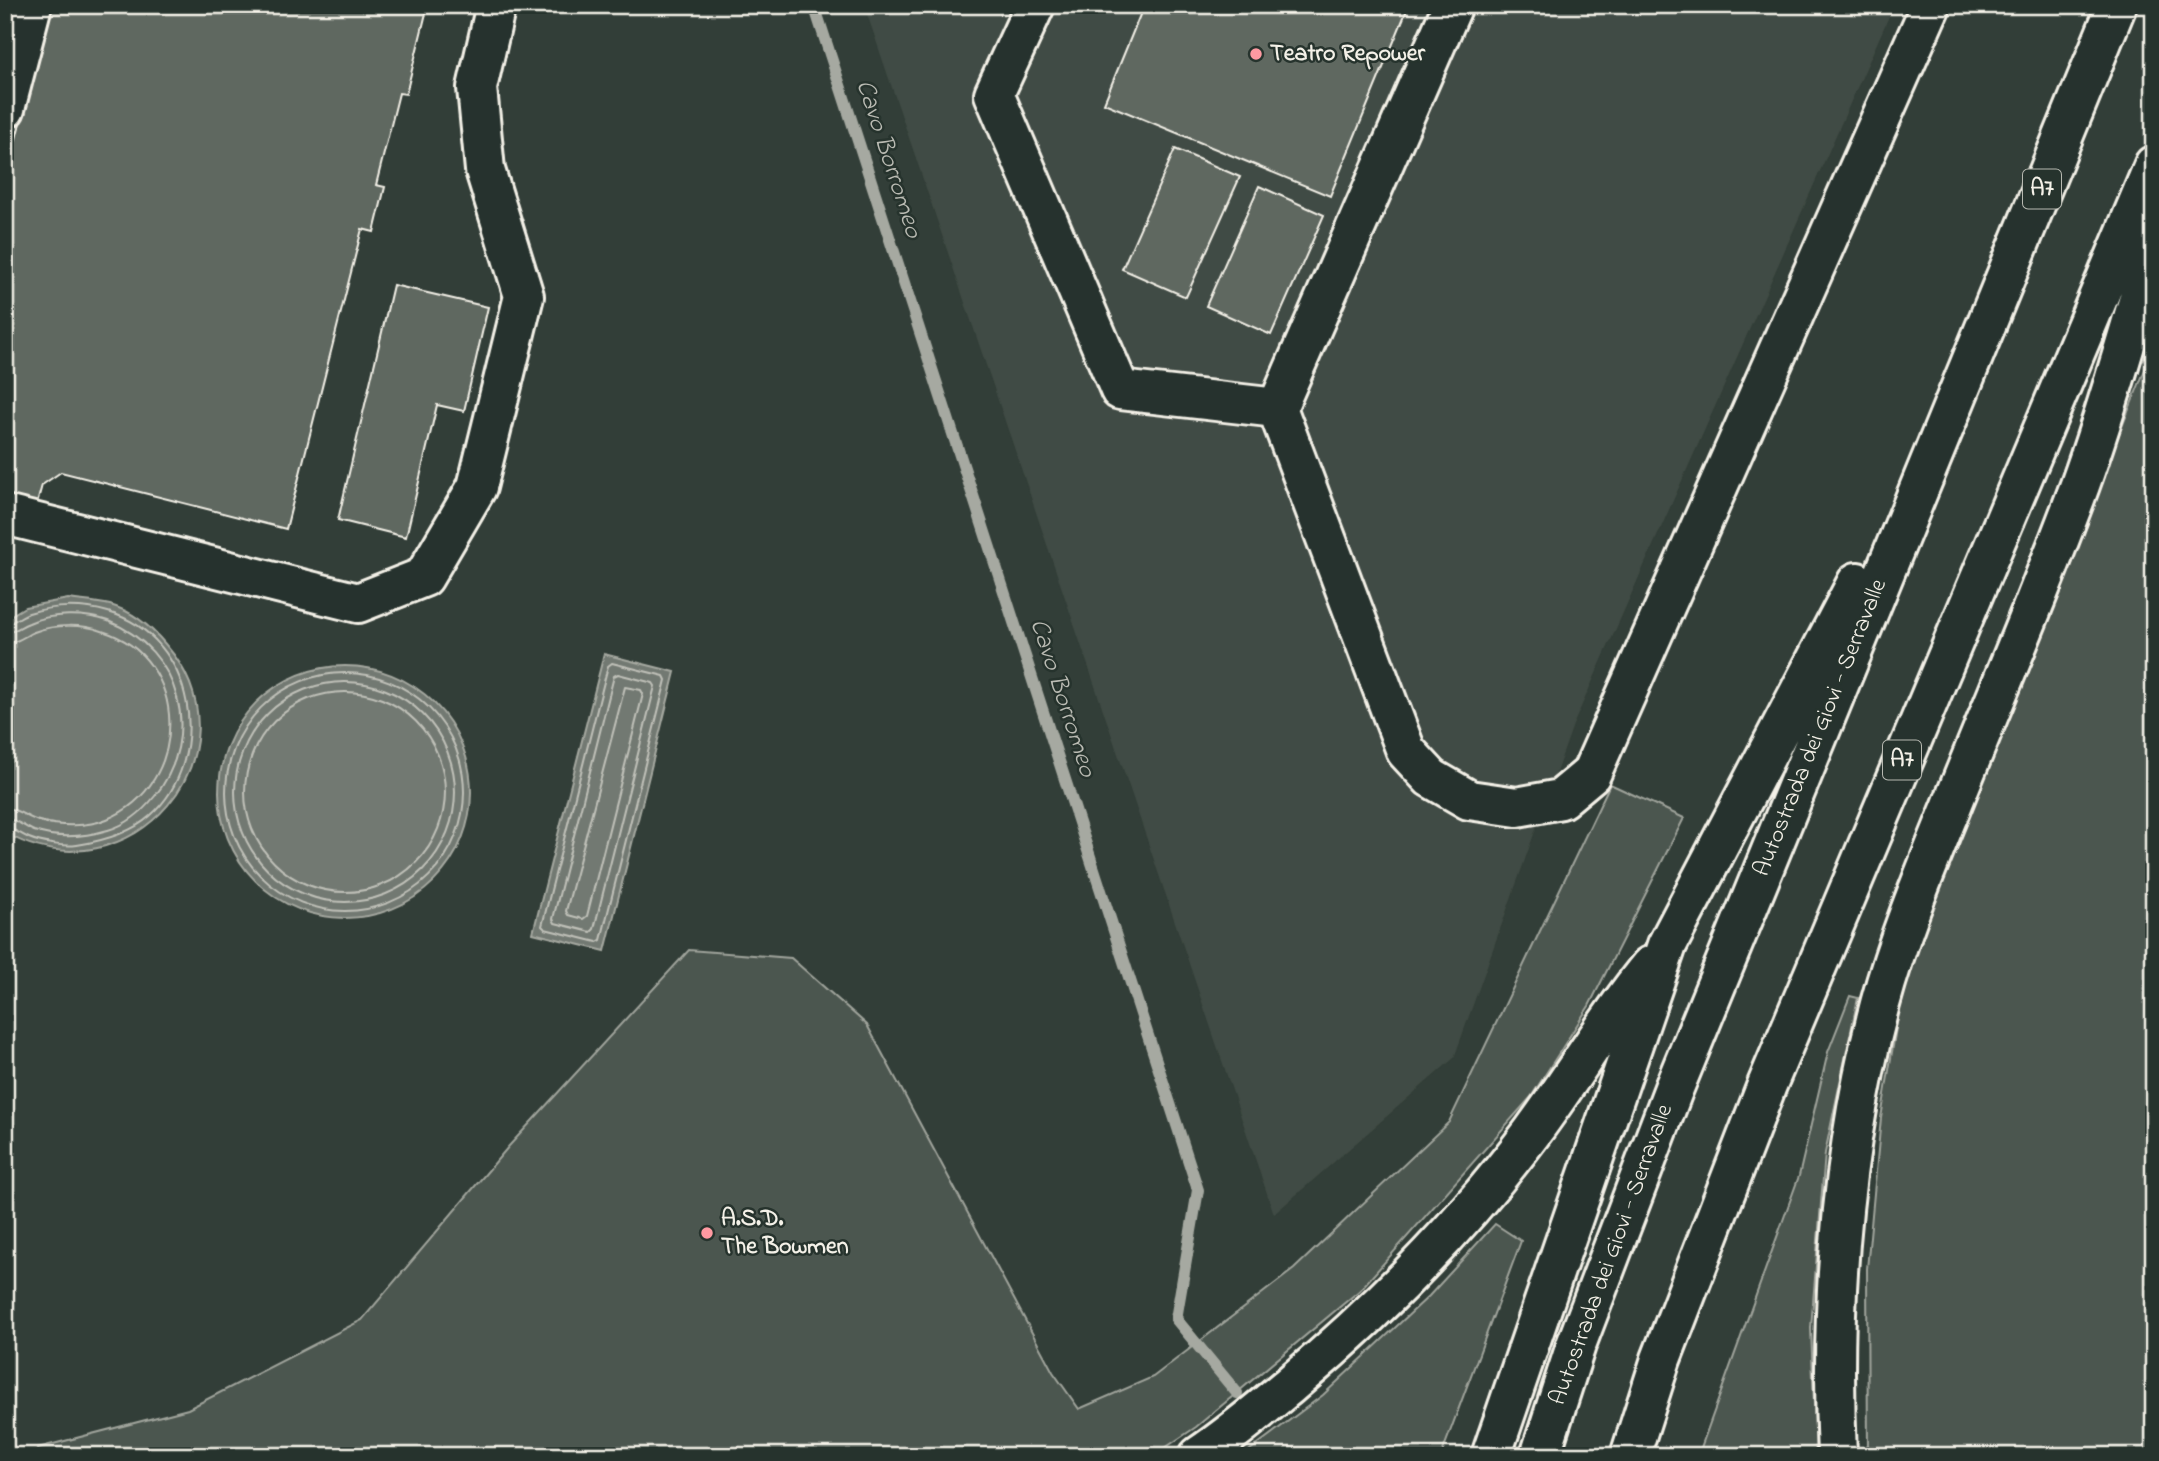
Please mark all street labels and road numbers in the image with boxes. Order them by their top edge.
road number: A7 [2023,170,2061,208]
street label: Autostrada dei Giovi - Serravalle [1745,574,1897,882]
road number: A7 [1883,740,1921,780]
street label: Autostrada dei Giovi - Serravalle [1541,1099,1683,1410]

